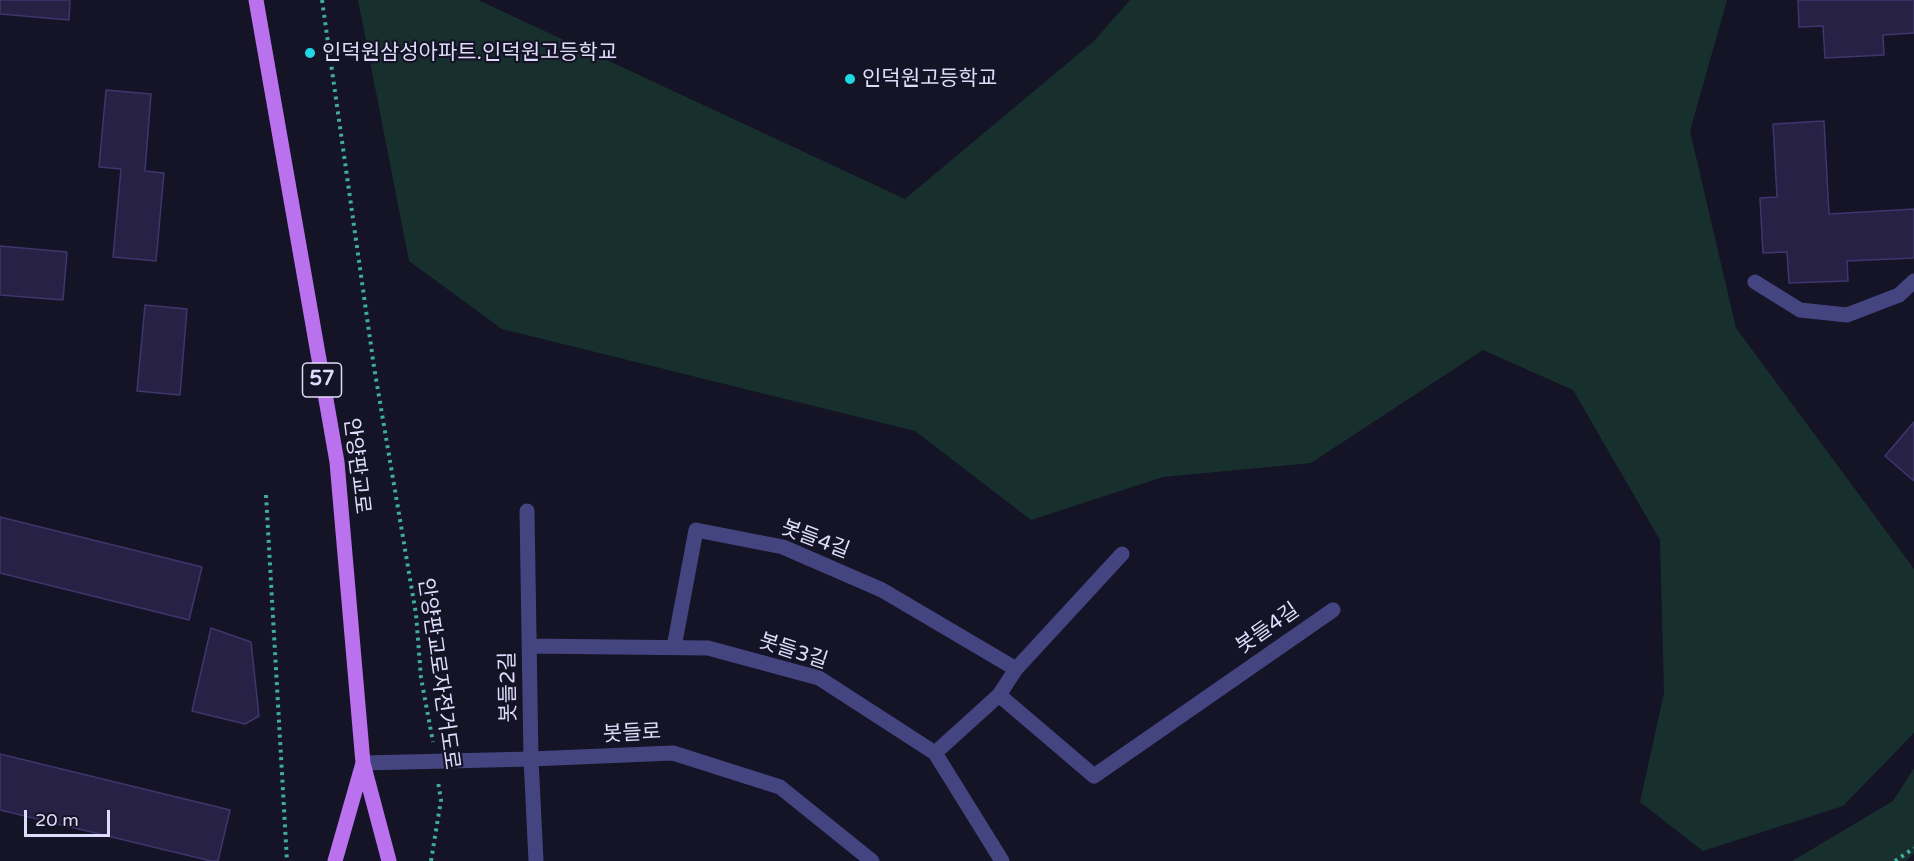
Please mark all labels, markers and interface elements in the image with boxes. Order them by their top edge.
place label: 인덕원삼성아파트.인덕원고등학교 [322,40,617,66]
marker: 인덕원삼성아파트.인덕원고등학교 [303,46,317,60]
place label: 인덕원고등학교 [862,66,997,92]
marker: 인덕원고등학교 [843,72,857,86]
road number: 57 [302,363,342,397]
street label: 안양판교로 [338,417,374,515]
street label: 봇들4길 [777,515,853,565]
street label: 안양판교로자전거도로 [412,577,464,771]
street label: 봇들4길 [1232,598,1304,660]
street label: 봇들3길 [755,629,831,675]
street label: 봇들2길 [496,651,522,723]
street label: 봇들로 [602,720,662,748]
scale bar [27,798,112,836]
text: 20 m [35,809,79,831]

